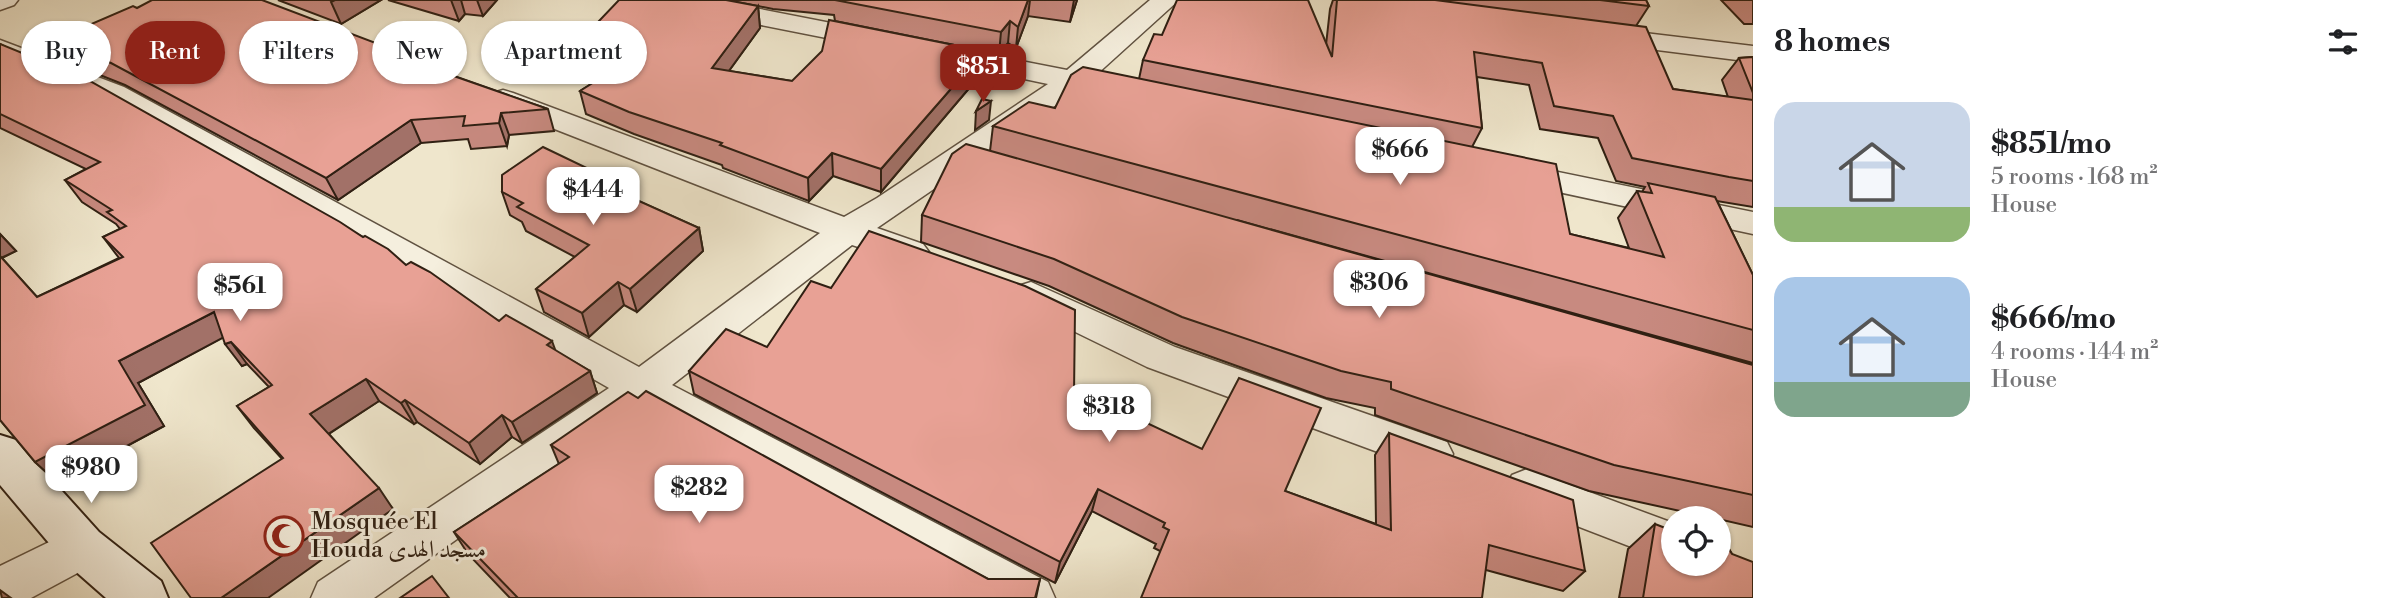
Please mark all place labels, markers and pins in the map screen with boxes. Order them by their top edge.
pin: $851 [942,44,1024,104]
pin: $666 [1359,128,1441,187]
pin: $444 [552,168,634,227]
pin: $306 [1338,260,1420,320]
pin: $561 [199,264,281,323]
pin: $318 [1068,384,1150,444]
pin: $980 [50,446,132,505]
pin: $282 [658,466,740,525]
place label: Mosquée El Houda مسجد الهدى [311,507,486,565]
mosque icon: Mosquée El Houda مسجد الهدى [263,515,305,557]

